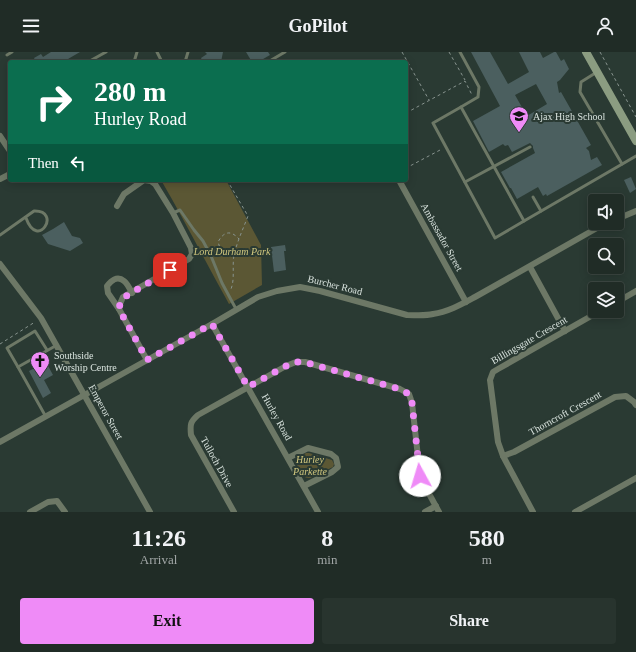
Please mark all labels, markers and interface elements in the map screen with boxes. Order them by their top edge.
icon: menu [20,15,42,37]
icon: person [594,15,616,37]
text: GoPilot [289,16,348,36]
icon: right [28,76,80,128]
text: 280 m [94,76,166,107]
school or university icon: Ajax High School [508,105,530,133]
text: Hurley Road [94,109,186,129]
place label: Ajax High School [533,111,605,122]
icon: left [67,152,89,174]
text: Then [28,155,59,171]
map controls [588,194,624,318]
button: sound [588,194,624,230]
street label: Ambassador Street [419,201,465,273]
button: search [588,238,624,274]
park label: Lord Durham Park [193,246,271,257]
pin [153,253,187,287]
icon: arrive [159,259,181,281]
street label: Burcher Road [307,273,363,297]
button: layers [588,282,624,318]
street label: Billingsgate Crescent [489,314,569,366]
church icon: Southside Worship Centre [29,350,51,378]
place label: Southside Worship Centre [54,350,117,373]
street label: Emperor Street [86,383,126,441]
street label: Thorncroft Crescent [527,388,603,437]
street label: Hurley Road [260,392,294,442]
street label: Tulloch Drive [199,435,236,490]
park label: Hurley Parkette [292,454,327,477]
position arrow [399,455,441,497]
text: 11:26 [131,525,186,551]
text: 8 [321,525,333,551]
text: 580 [469,525,505,551]
text: Arrival [140,552,177,567]
text: min [317,552,337,567]
text: m [482,552,492,567]
button: Exit [20,598,314,644]
button: Share [322,598,616,644]

